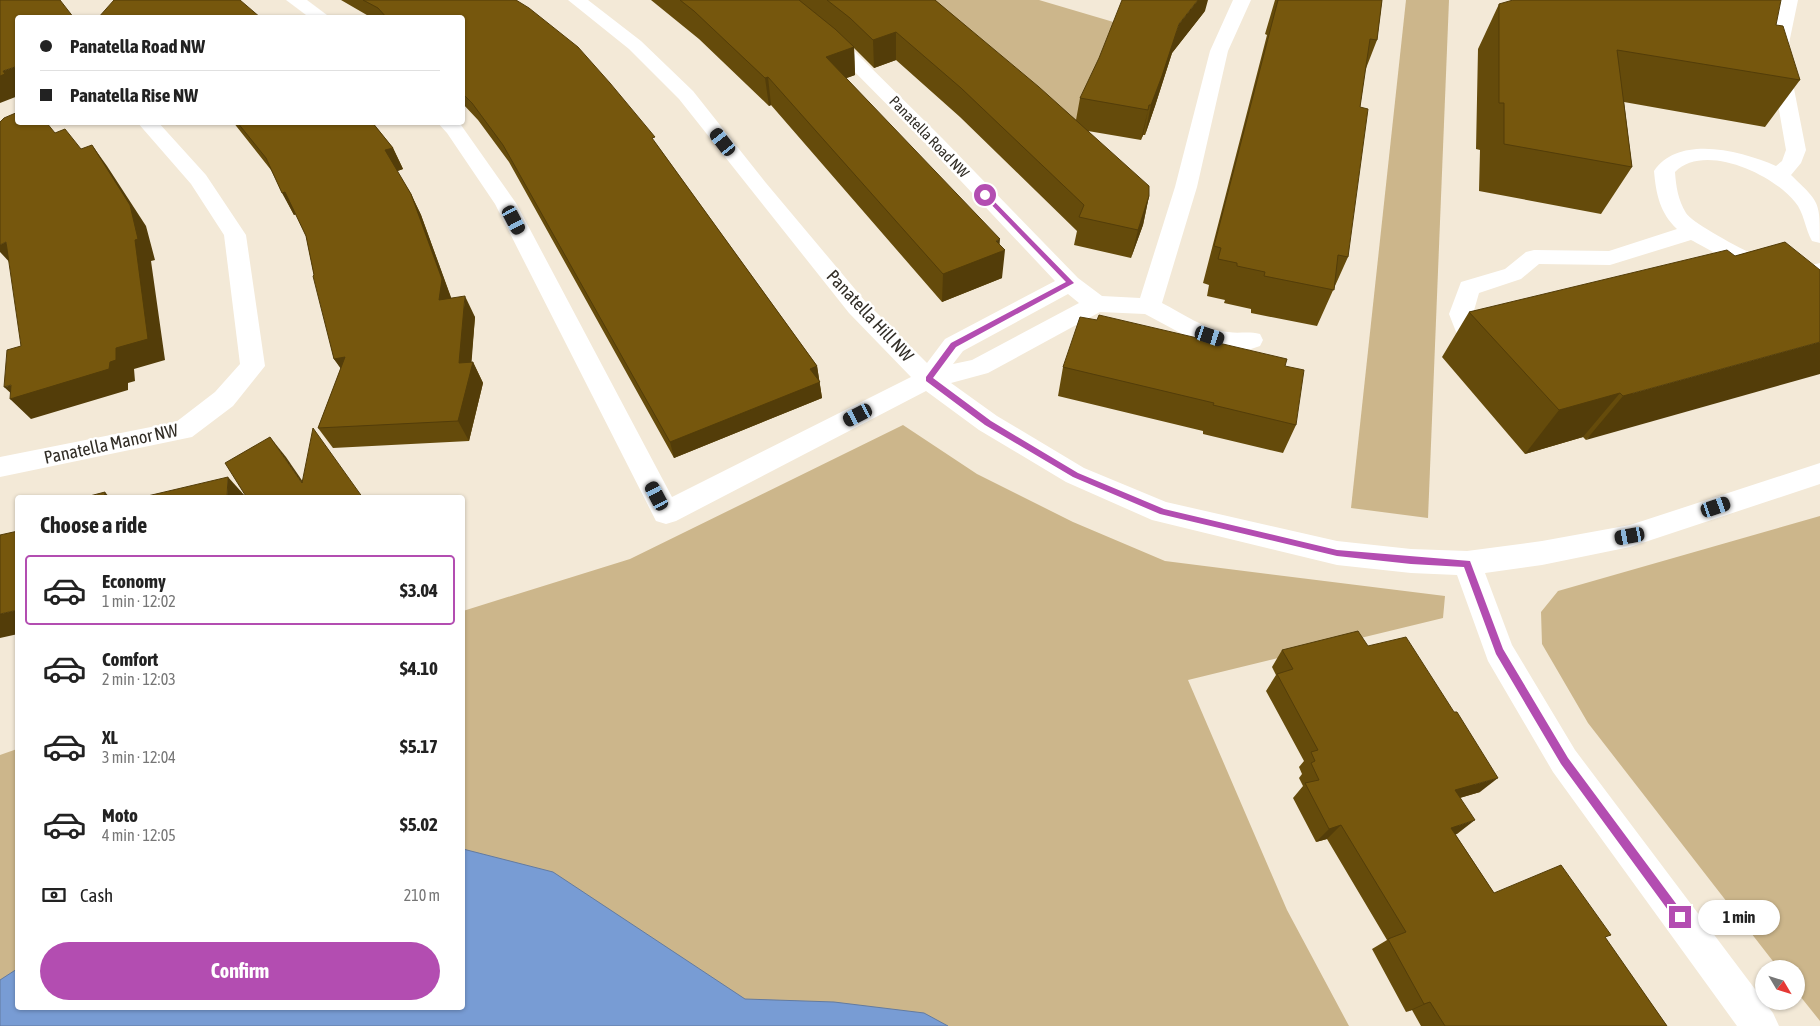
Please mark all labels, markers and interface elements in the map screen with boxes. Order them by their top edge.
text: Panatella Road NW [70,35,205,57]
text: Panatella Rise NW [70,84,198,106]
street label: Panatella Road NW [886,92,973,181]
car [707,126,738,158]
route start [974,184,996,206]
car [500,203,527,237]
street label: Panatella Hill NW [823,265,918,366]
car [1193,324,1226,348]
car [841,402,874,428]
street label: Panatella Manor NW [42,419,180,468]
car [643,479,670,513]
car [1699,495,1732,519]
text: Choose a ride [40,512,147,538]
car [1613,526,1646,546]
icon: car [42,568,87,613]
text: Economy [102,570,166,592]
text: $3.04 [400,579,438,601]
text: 1 min · 12:02 [102,592,176,610]
icon: car [42,646,87,691]
text: Comfort [102,648,158,670]
text: $4.10 [400,657,438,679]
text: 2 min · 12:03 [102,670,176,688]
icon: car [42,724,87,769]
text: XL [102,726,118,748]
text: $5.17 [400,735,438,757]
text: 3 min · 12:04 [102,748,176,766]
icon: car [42,802,87,847]
text: Moto [102,804,138,826]
text: $5.02 [400,813,438,835]
text: 4 min · 12:05 [102,826,176,844]
icon: cash [40,881,68,909]
text: Cash [80,884,113,906]
text: 210 m [404,886,440,904]
callout: 1 min [1698,900,1780,934]
route end [1669,906,1691,928]
text: 1 min [1723,908,1755,926]
button: Confirm [40,942,440,1000]
north arrow [1755,960,1805,1010]
map controls [1755,960,1805,1010]

